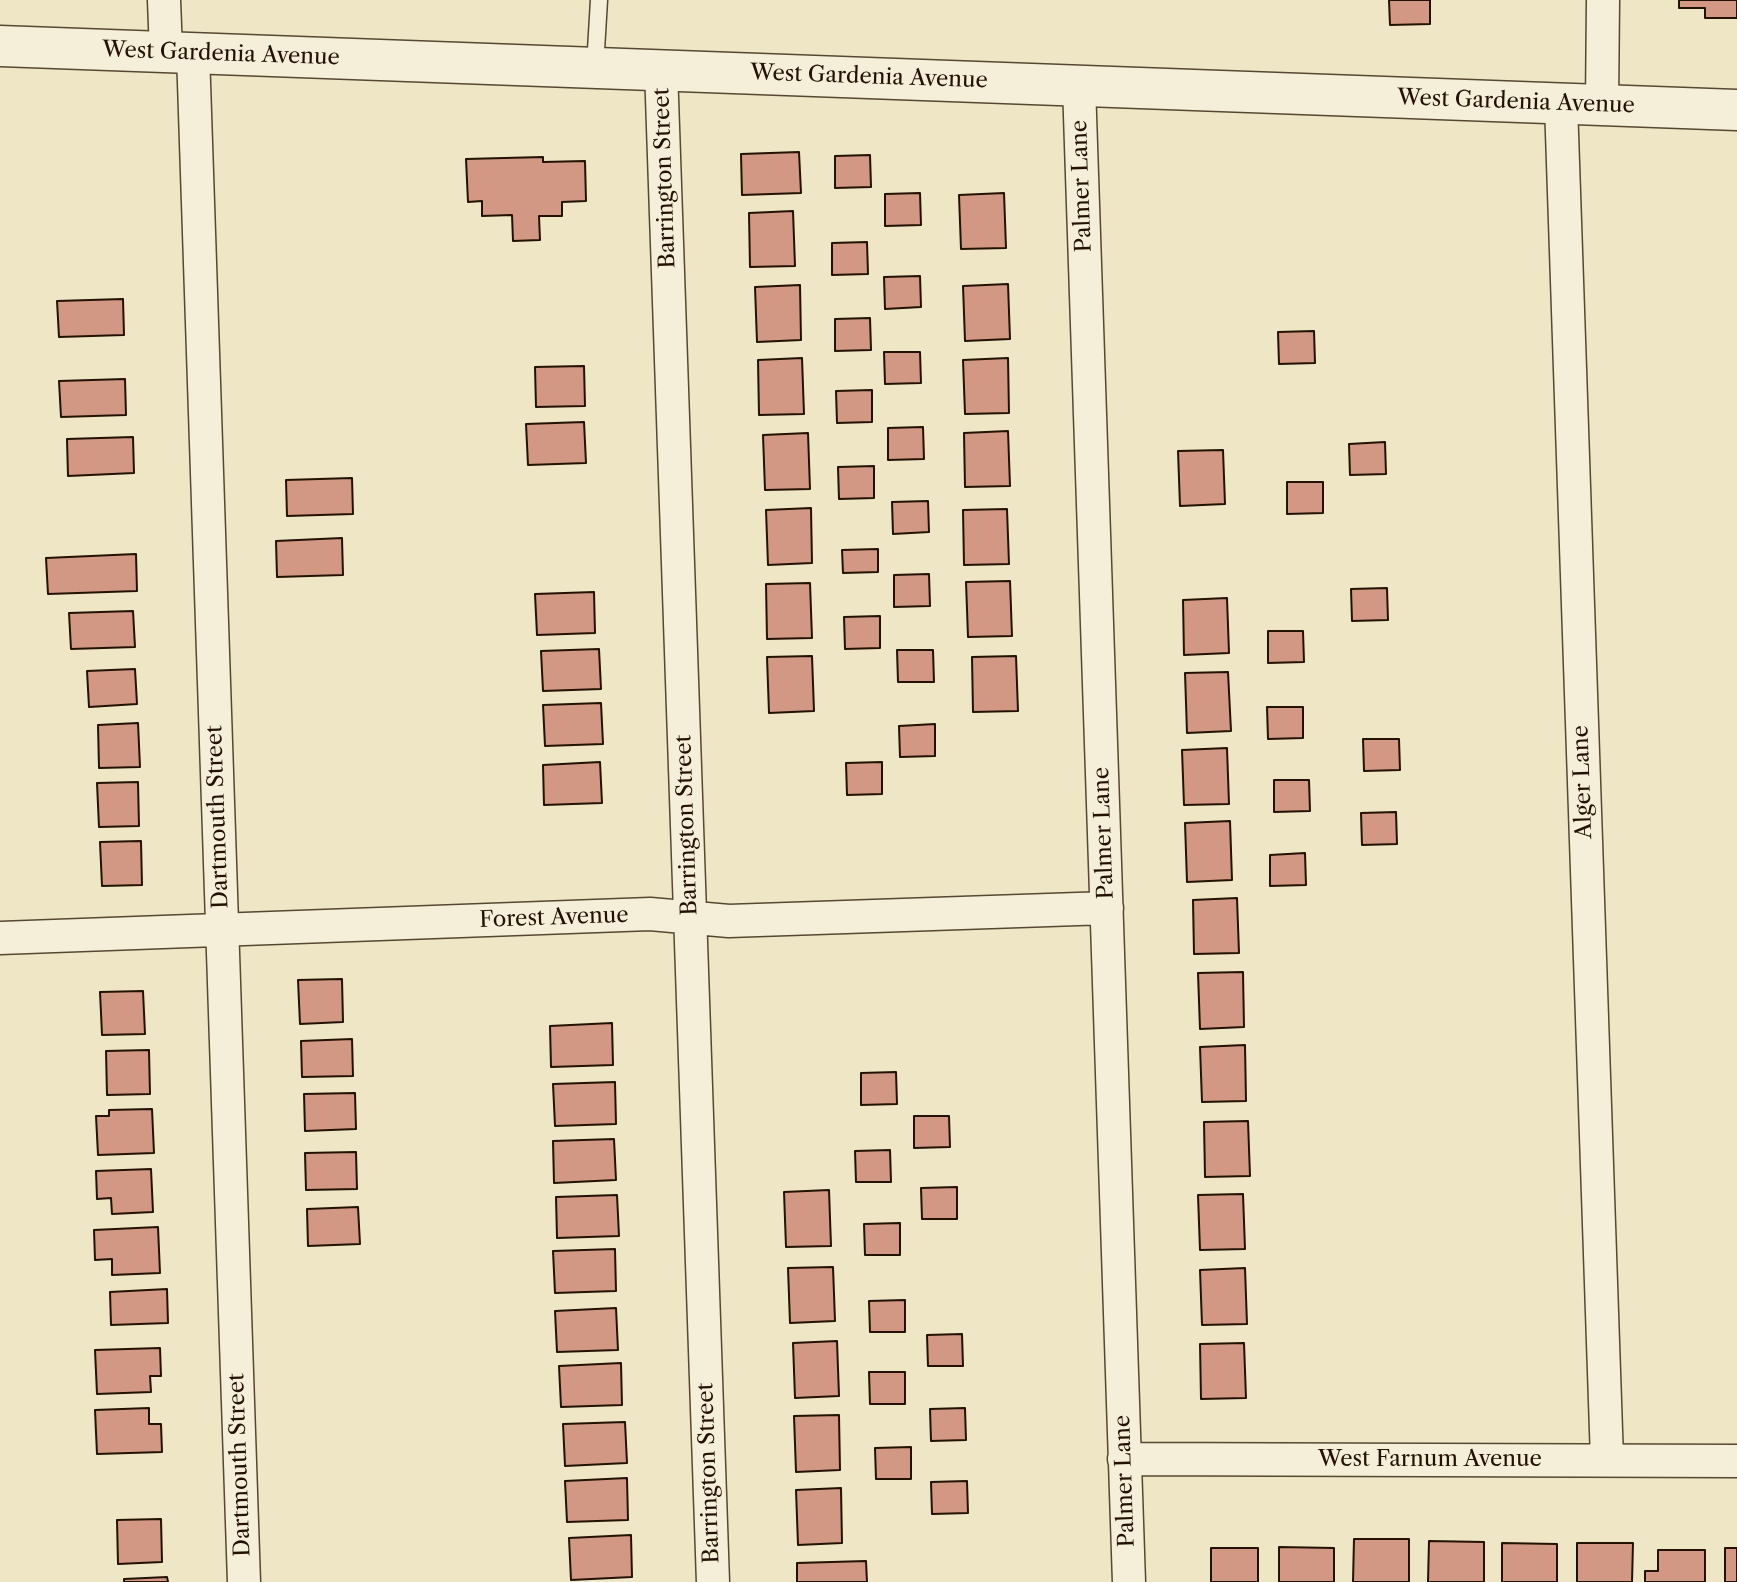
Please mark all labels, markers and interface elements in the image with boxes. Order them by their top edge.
street label: West Gardenia Avenue [102,37,340,71]
street label: West Gardenia Avenue [750,60,988,94]
street label: West Gardenia Avenue [1397,85,1635,119]
street label: Barrington Street [649,87,681,269]
street label: Palmer Lane [1066,119,1098,253]
street label: Dartmouth Street [202,725,234,909]
street label: Alger Lane [1568,725,1598,839]
street label: Barrington Street [671,734,703,916]
street label: Palmer Lane [1088,766,1120,900]
street label: Forest Avenue [479,902,629,934]
street label: Dartmouth Street [224,1373,256,1557]
street label: Barrington Street [693,1382,725,1564]
street label: Palmer Lane [1109,1414,1141,1548]
street label: West Farnum Avenue [1318,1447,1542,1473]

